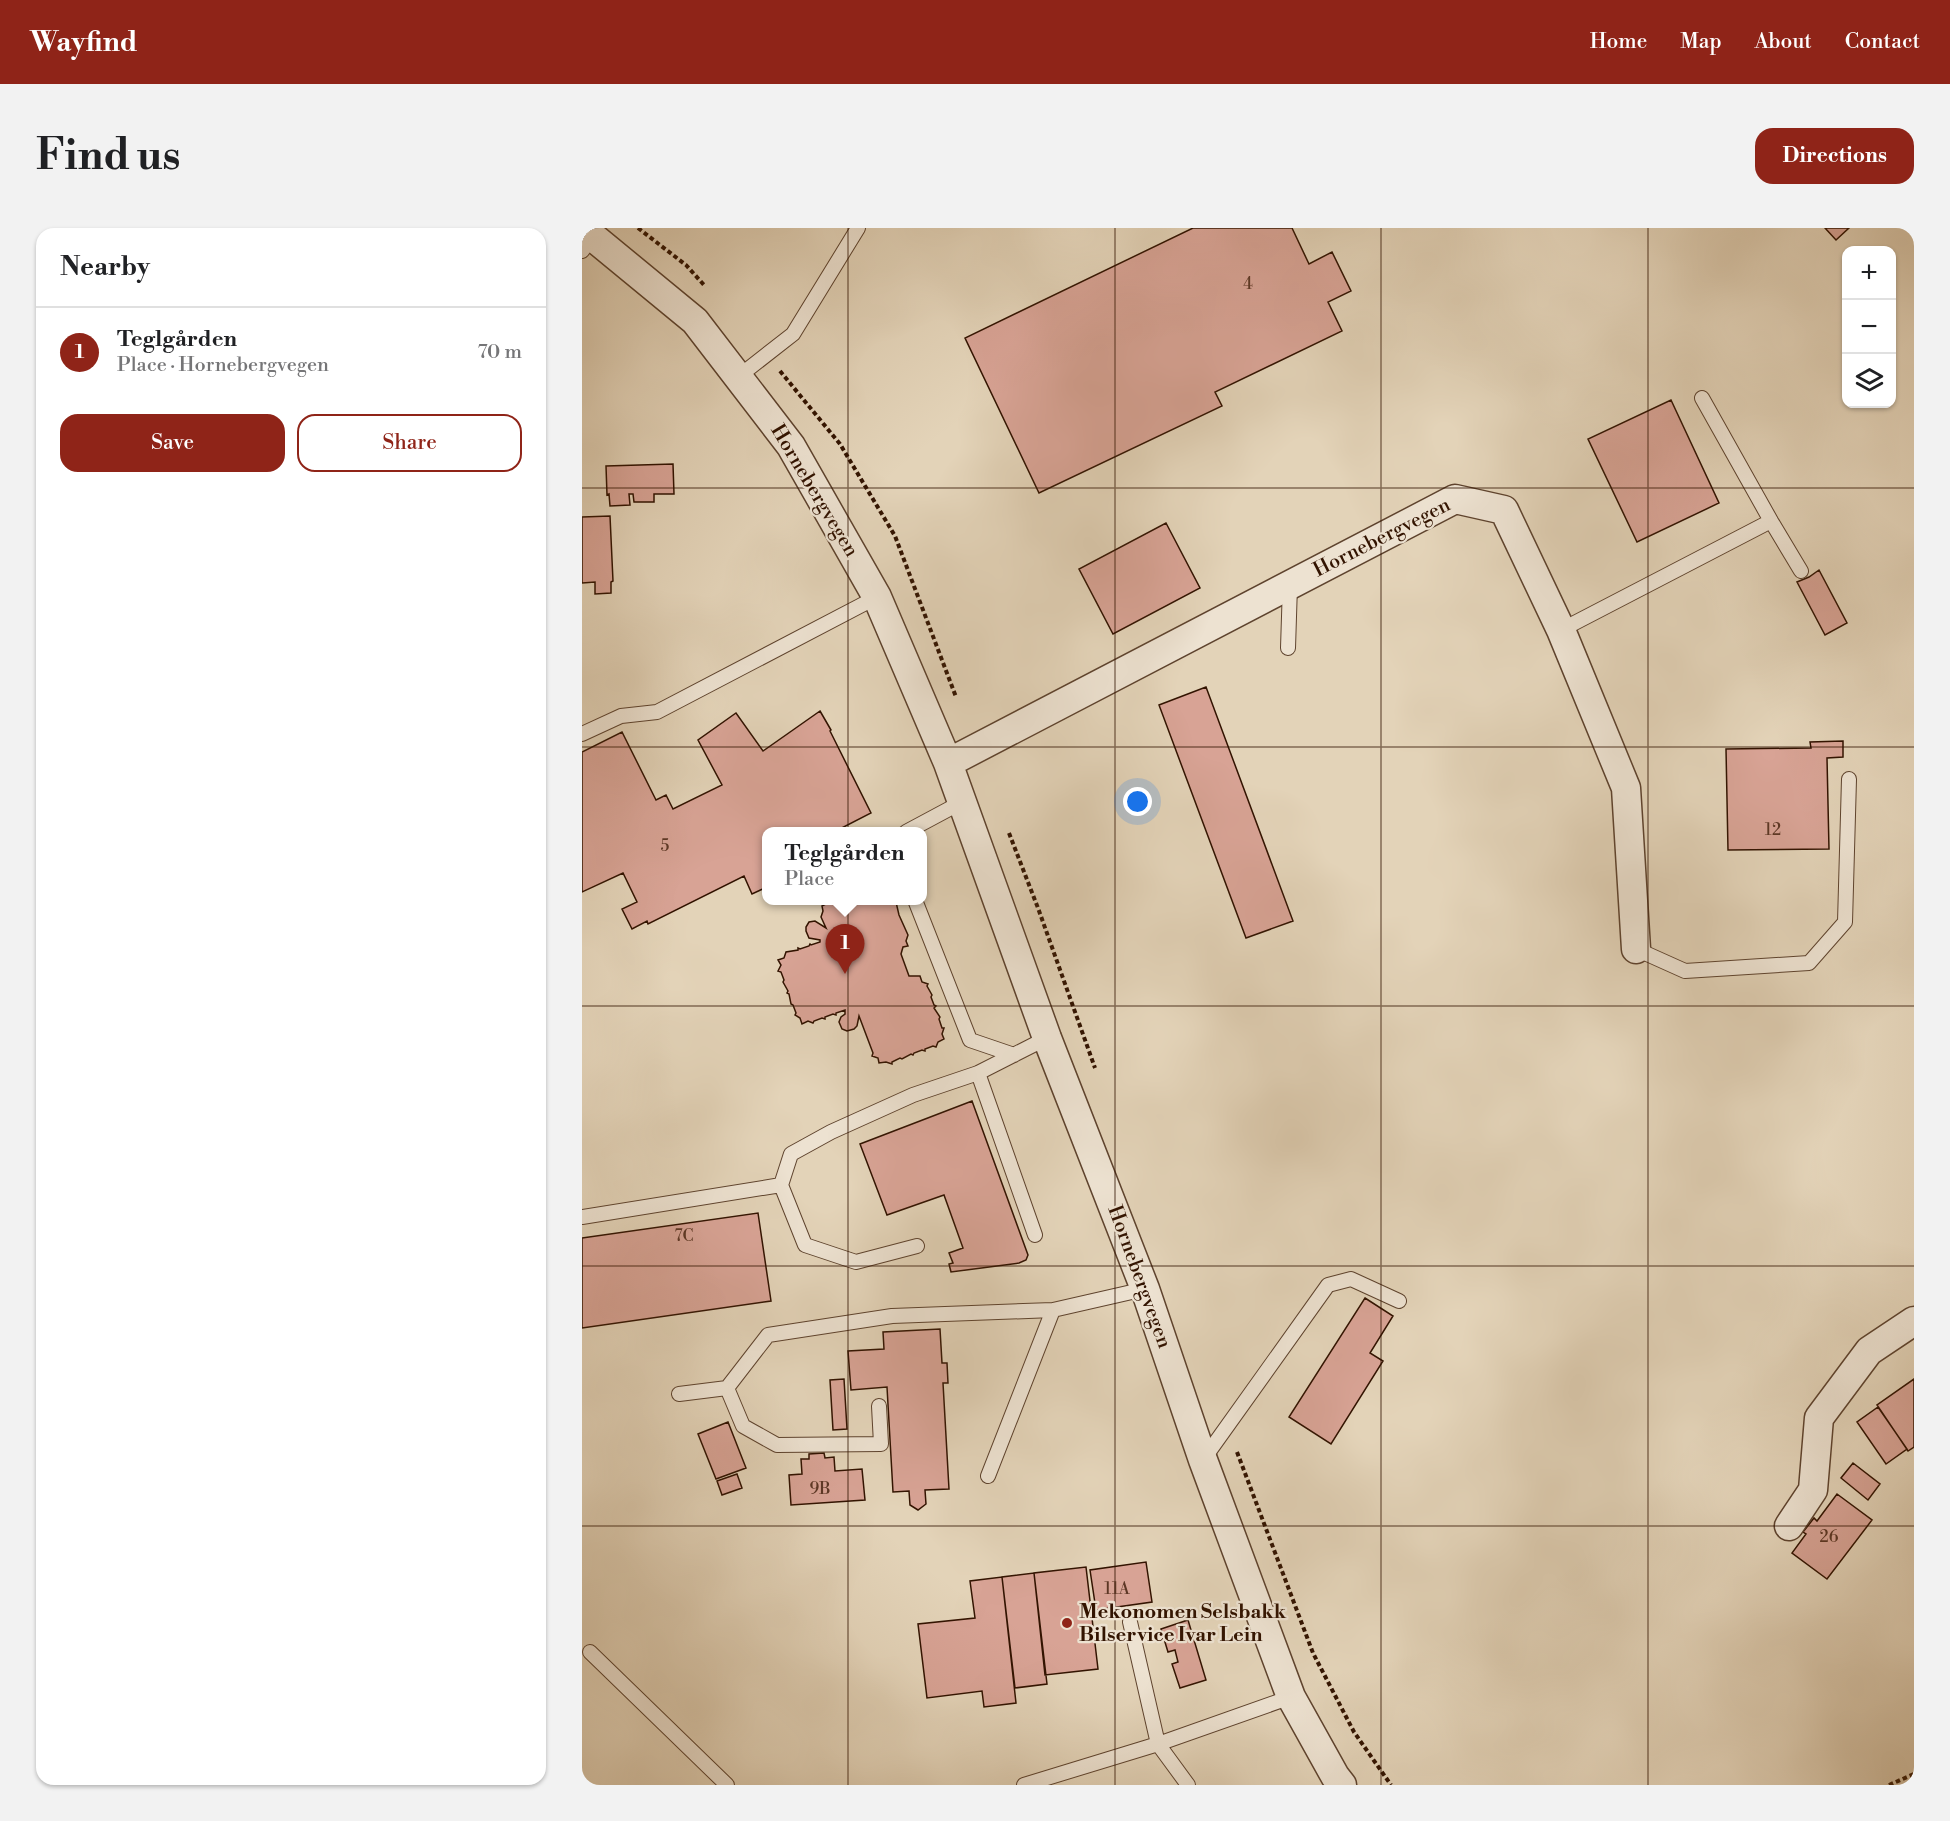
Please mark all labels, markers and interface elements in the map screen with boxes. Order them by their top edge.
text: Wayfind [30,25,138,60]
text: Home [1590,29,1647,55]
text: Map [1680,29,1722,55]
text: About [1755,29,1812,55]
text: Contact [1845,29,1920,55]
button: Directions [1755,128,1914,184]
text: Find us [36,130,180,183]
map controls [1842,246,1896,408]
button: + [1842,246,1896,300]
text: Nearby [60,251,150,283]
house number: 4 [1243,274,1253,294]
button: − [1842,300,1896,354]
text: Teglgården [117,326,237,353]
text: 1 [75,340,84,365]
text: 70 m [478,340,522,365]
text: Place · Hornebergvegen [117,353,329,378]
button: layers [1842,354,1896,408]
button: Save [60,414,285,472]
button: Share [297,414,522,472]
street label: Hornebergvegen [765,420,863,562]
street label: Hornebergvegen [1309,493,1455,583]
your location [1123,787,1152,816]
house number: 12 [1765,820,1781,840]
popup [762,827,927,905]
house number: 5 [661,836,670,856]
text: Teglgården [784,840,905,867]
text: Place [784,867,834,892]
pin: 1 [826,924,864,974]
street label: Hornebergvegen [1102,1202,1177,1352]
house number: 7C [674,1226,694,1246]
house number: 9B [810,1479,830,1499]
house number: 26 [1820,1527,1839,1547]
house number: 11A [1104,1579,1131,1599]
place label: Mekonomen Selsbakk Bilservice Ivar Lein [1079,1600,1287,1648]
marker: Mekonomen Selsbakk Bilservice Ivar Lein [1060,1616,1074,1630]

